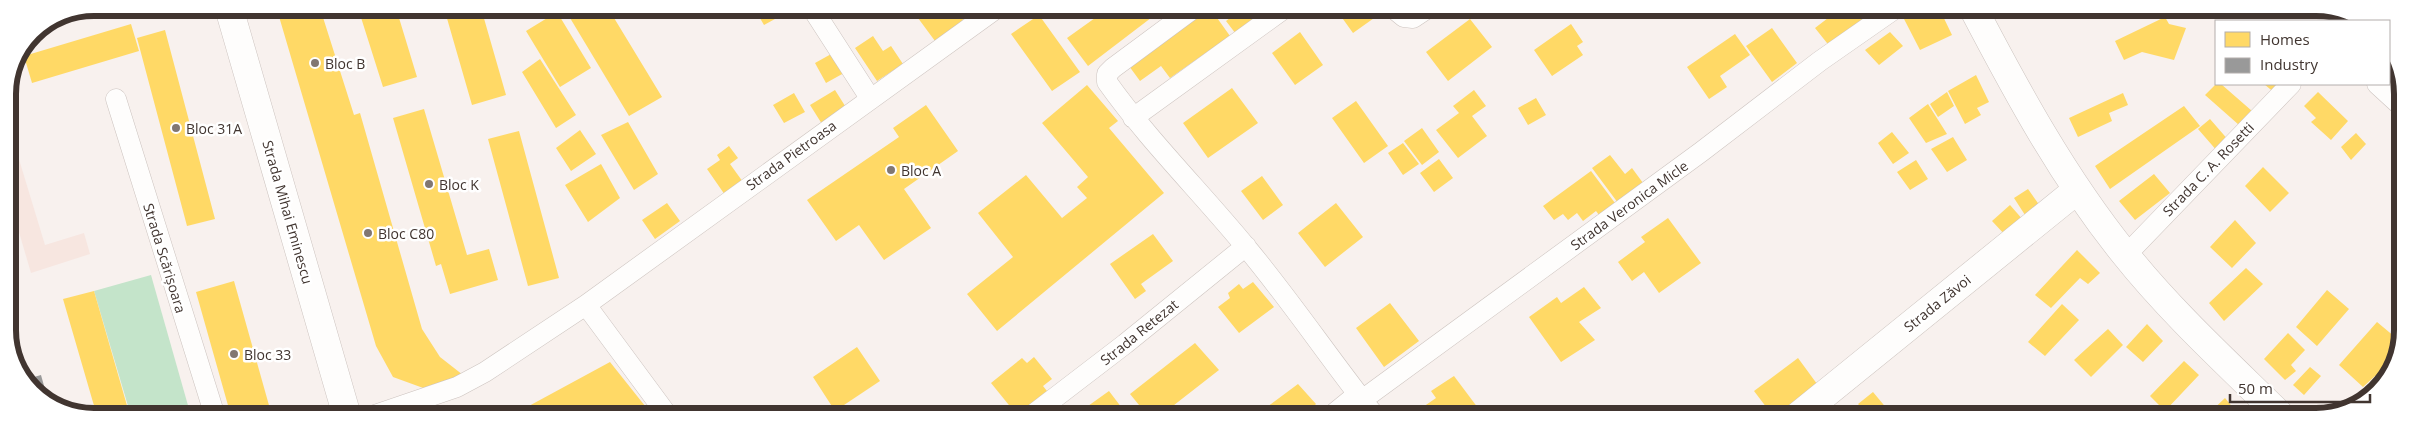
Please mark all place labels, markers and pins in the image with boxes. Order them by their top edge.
place label: Bloc B [325,54,365,73]
marker: Bloc B [309,57,321,69]
place label: Bloc 31A [186,119,242,138]
marker: Bloc 31A [170,122,182,134]
place label: Bloc A [901,161,941,180]
marker: Bloc A [885,164,897,176]
place label: Bloc K [439,175,479,194]
marker: Bloc K [423,178,435,190]
place label: Bloc C80 [378,224,434,243]
marker: Bloc C80 [362,227,374,239]
place label: Bloc 33 [244,345,291,364]
marker: Bloc 33 [228,348,240,360]

